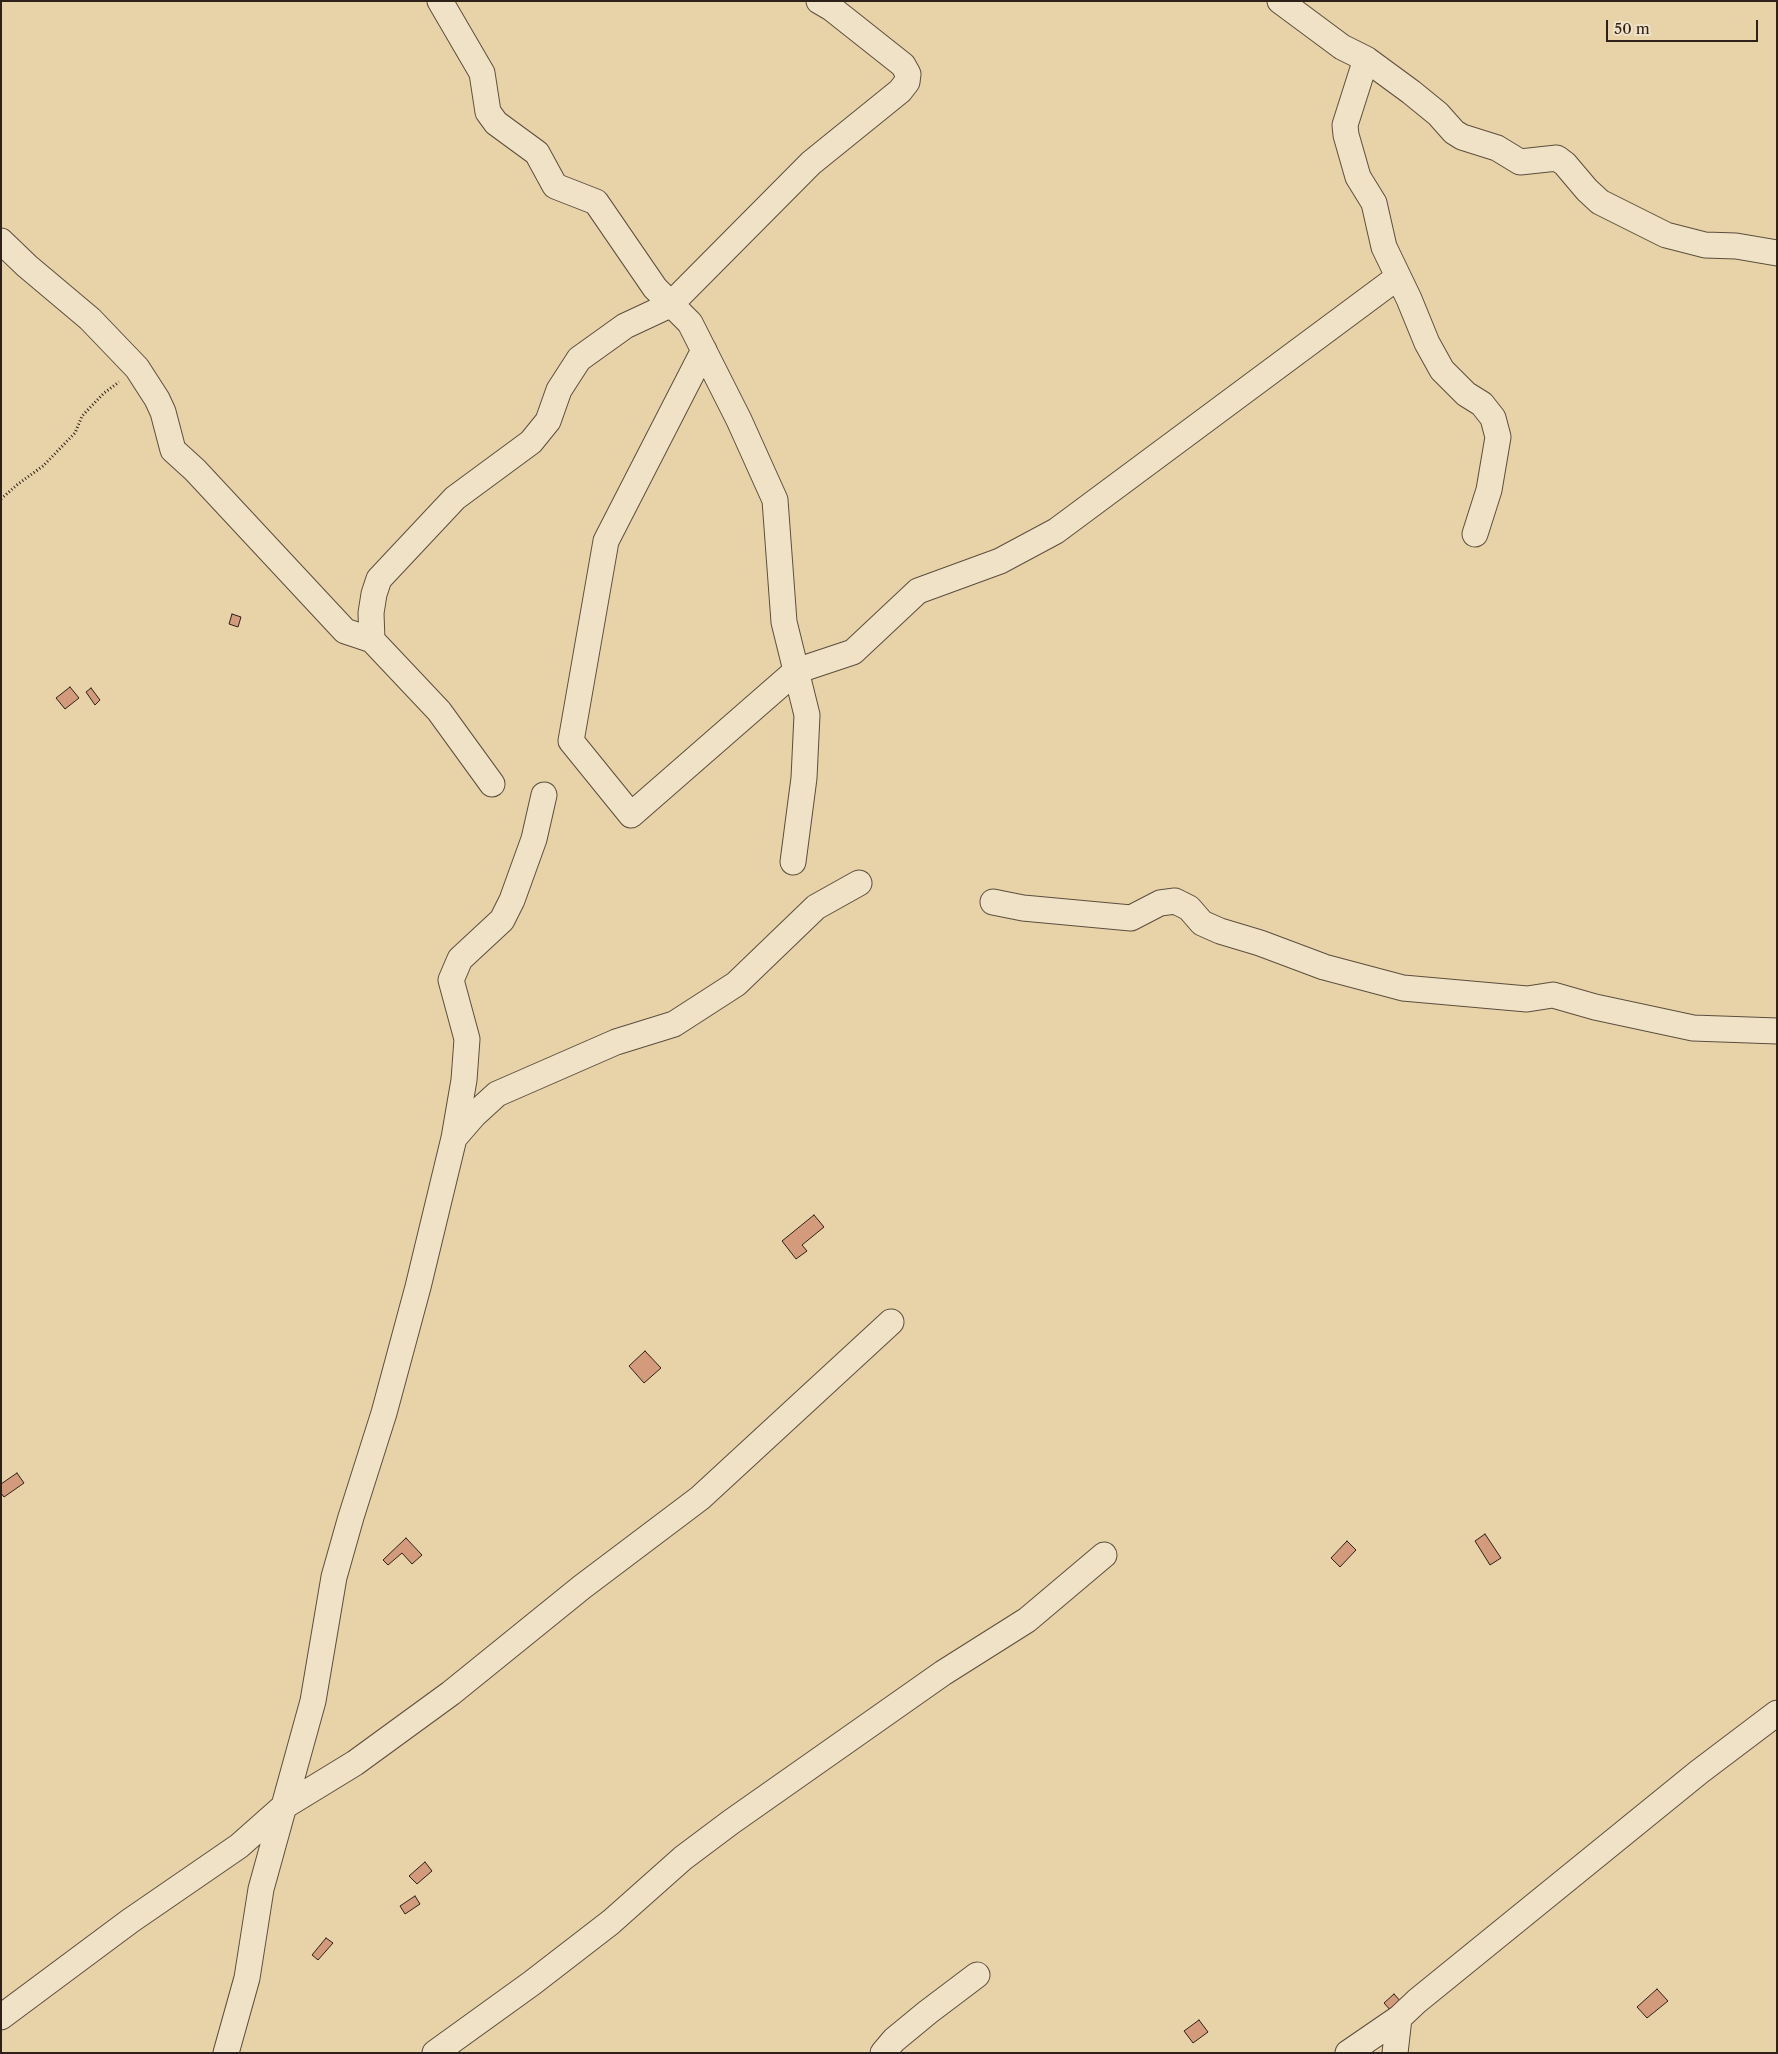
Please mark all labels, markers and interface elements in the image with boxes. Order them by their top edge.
scale bar [1608,10,1760,42]
text: 50 m [1614,19,1650,38]

